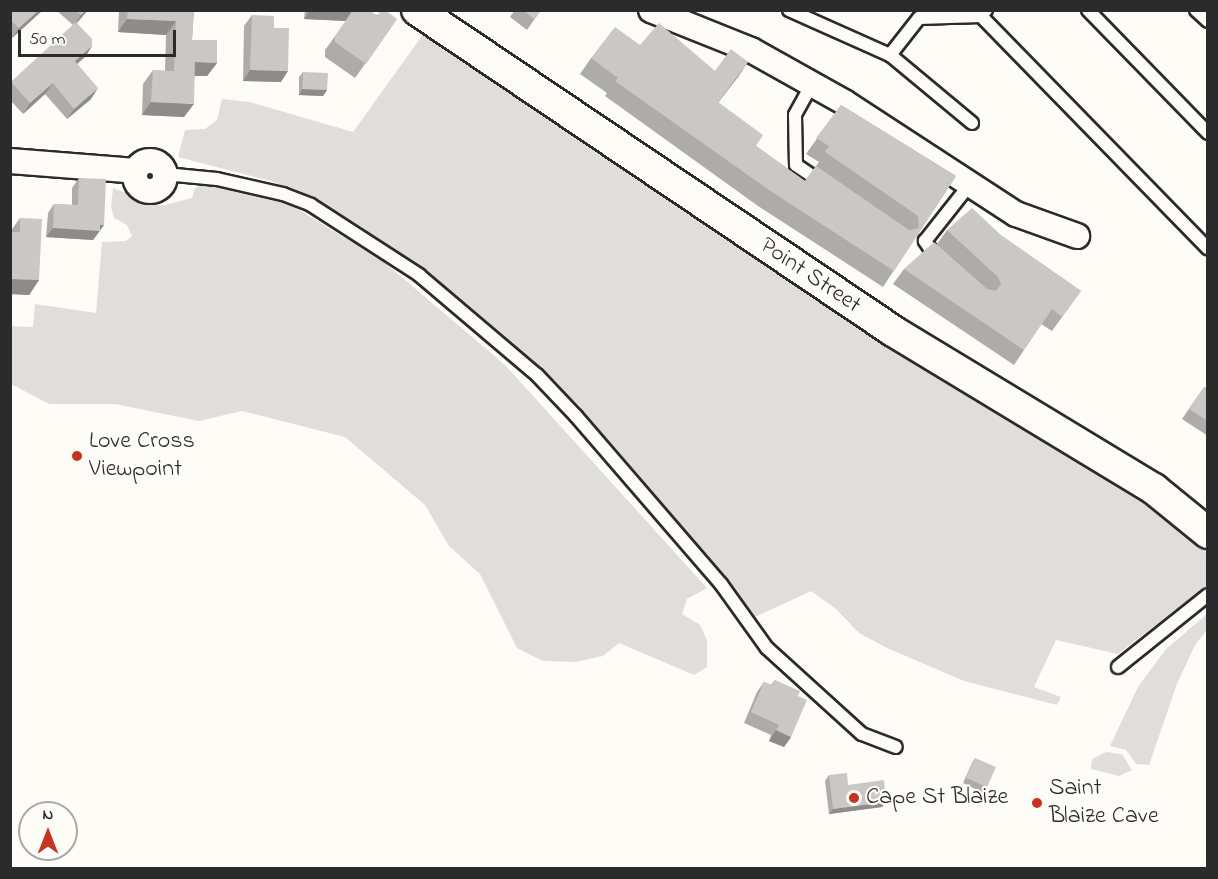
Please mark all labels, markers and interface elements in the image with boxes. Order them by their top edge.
scale bar [21,18,178,56]
text: 50 m [29,27,66,53]
street label: Point Street [754,232,866,320]
place label: Love Cross Viewpoint [89,428,195,484]
marker: Love Cross Viewpoint [70,449,84,463]
place label: Saint Blaize Cave [1049,775,1159,831]
place label: Cape St Blaize [866,784,1008,812]
marker: Cape St Blaize [847,791,861,805]
marker: Saint Blaize Cave [1030,796,1044,810]
north arrow [18,801,78,861]
text: N [43,803,53,827]

